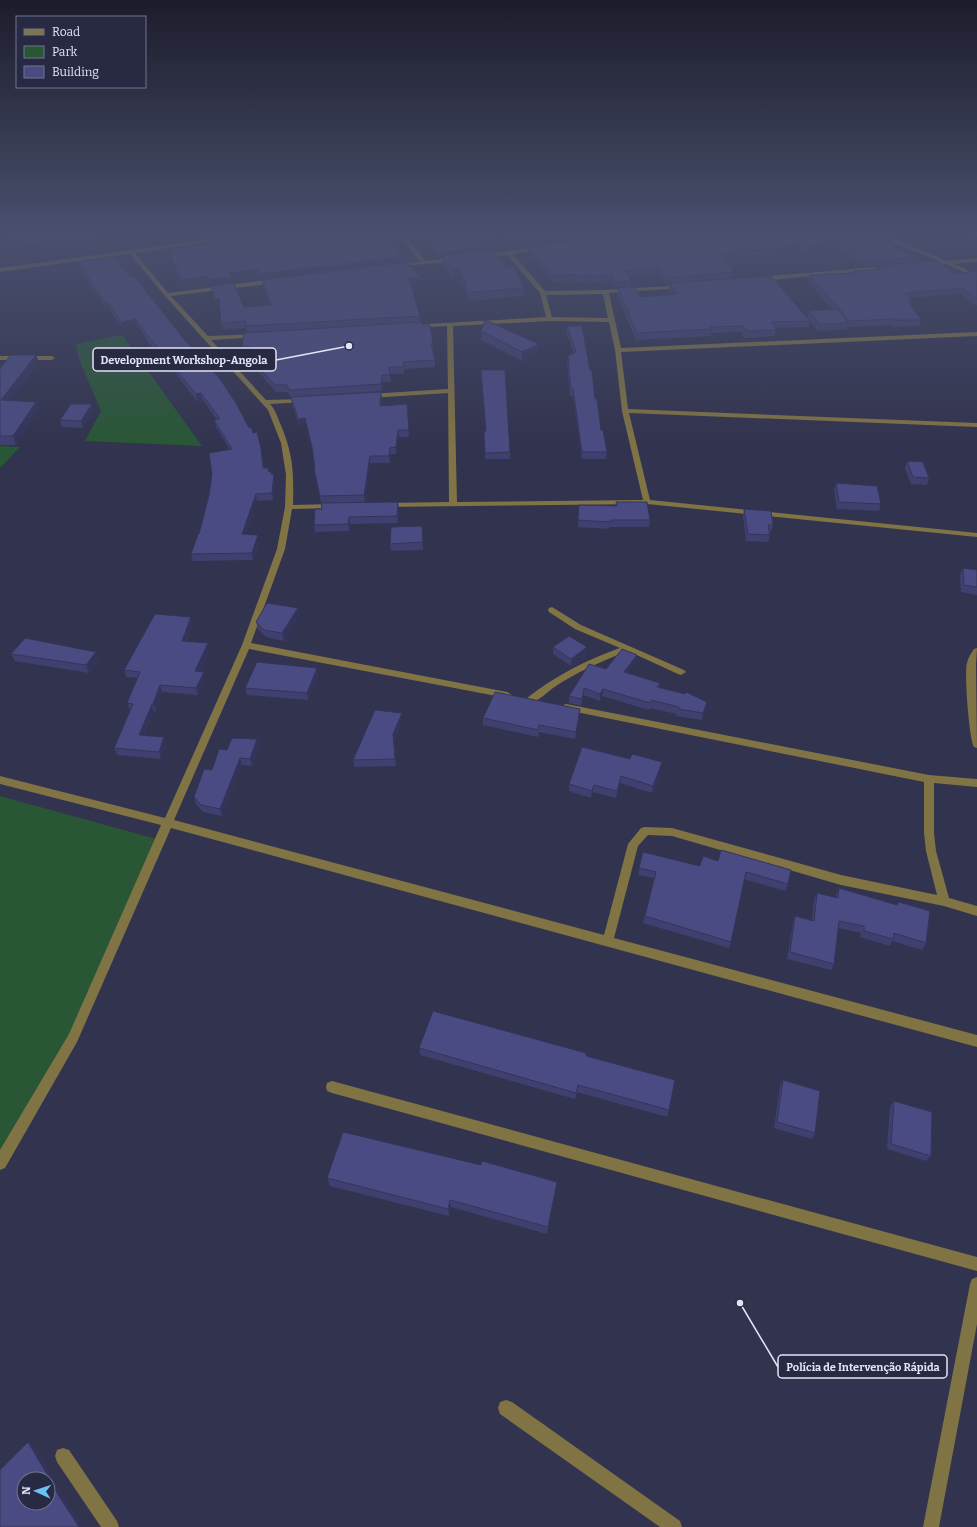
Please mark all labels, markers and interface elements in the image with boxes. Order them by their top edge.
legend [16,16,146,88]
text: Road [52,25,80,39]
text: Park [52,45,78,59]
text: Building [52,65,99,79]
callout: Development Workshop-Angola [93,348,276,371]
text: Development Workshop-Angola [101,354,268,367]
callout: Polícia de Intervenção Rápida [778,1355,947,1378]
text: Polícia de Intervenção Rápida [786,1361,941,1374]
north arrow [16,1471,56,1511]
text: N [20,1485,33,1495]

